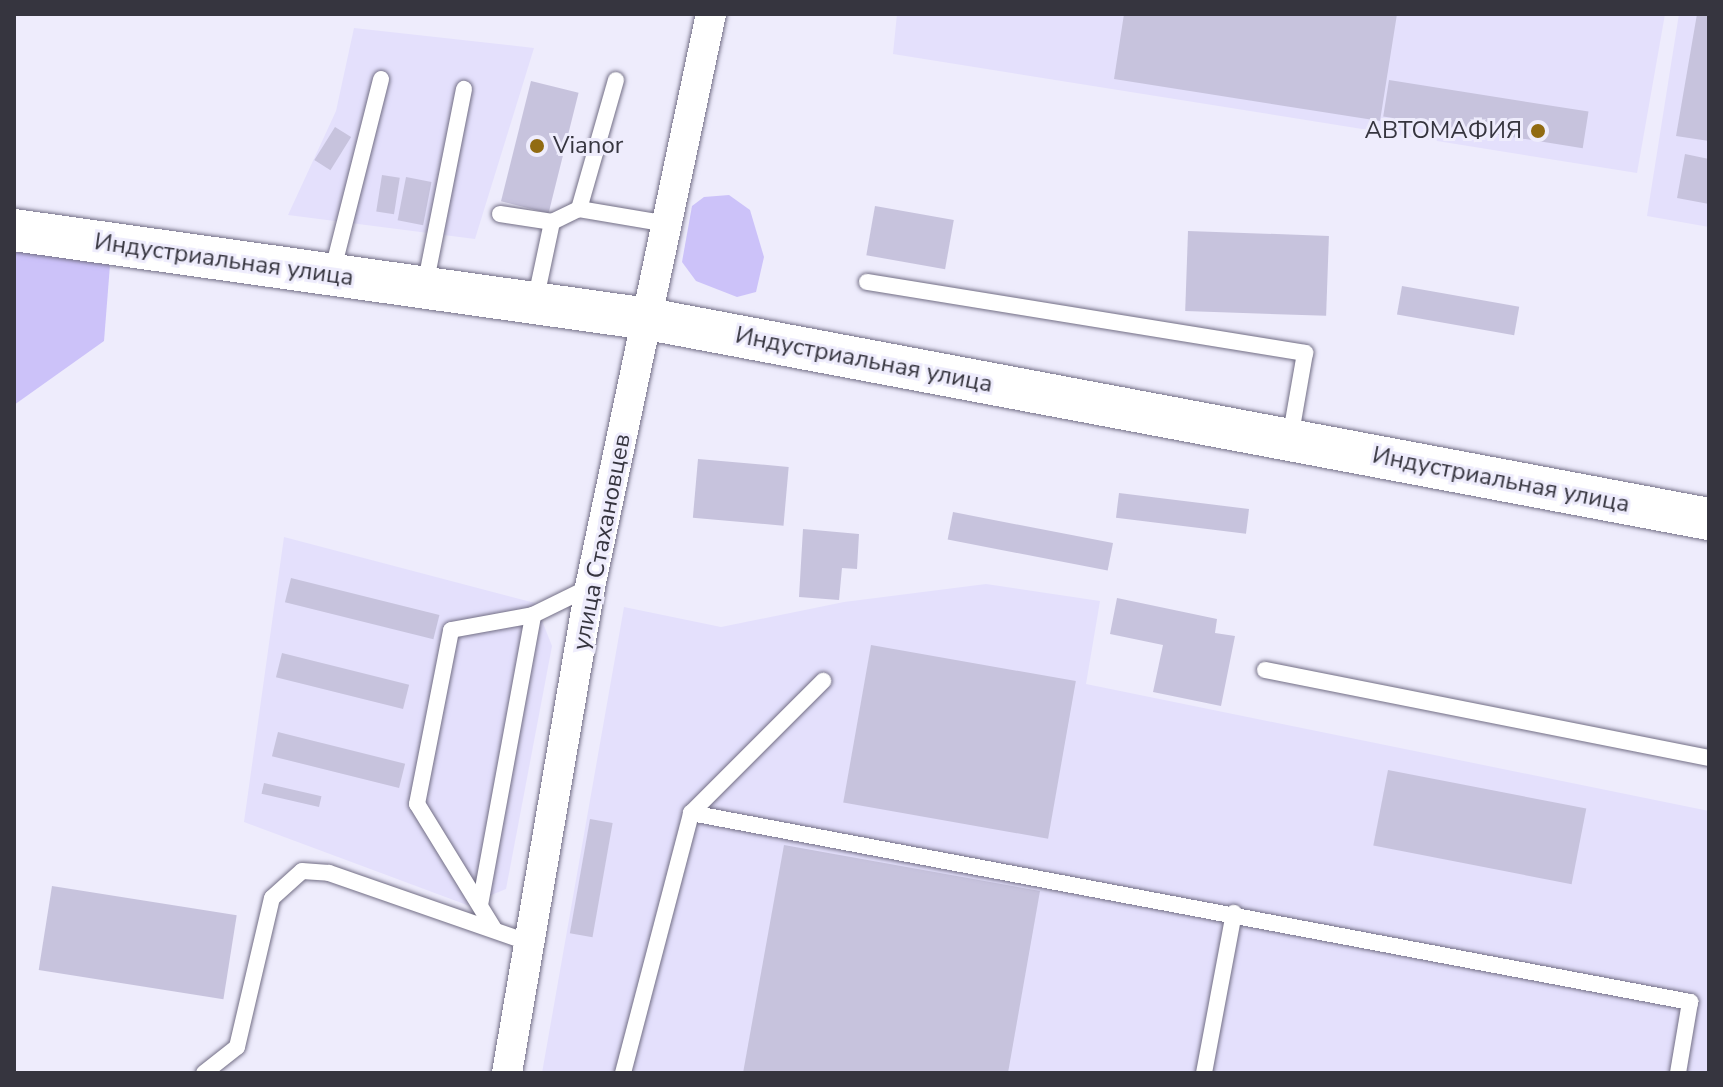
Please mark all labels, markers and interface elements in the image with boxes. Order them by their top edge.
place label: АВТОМАФИЯ [1365,117,1522,145]
marker: АВТОМАФИЯ [1529,122,1547,140]
place label: Vianor [553,132,623,160]
marker: Vianor [528,137,546,155]
street label: Индустриальная улица [93,228,355,292]
street label: Индустриальная улица [733,321,995,399]
street label: улица Стахановцев [567,431,637,653]
street label: Индустриальная улица [1370,441,1632,519]

